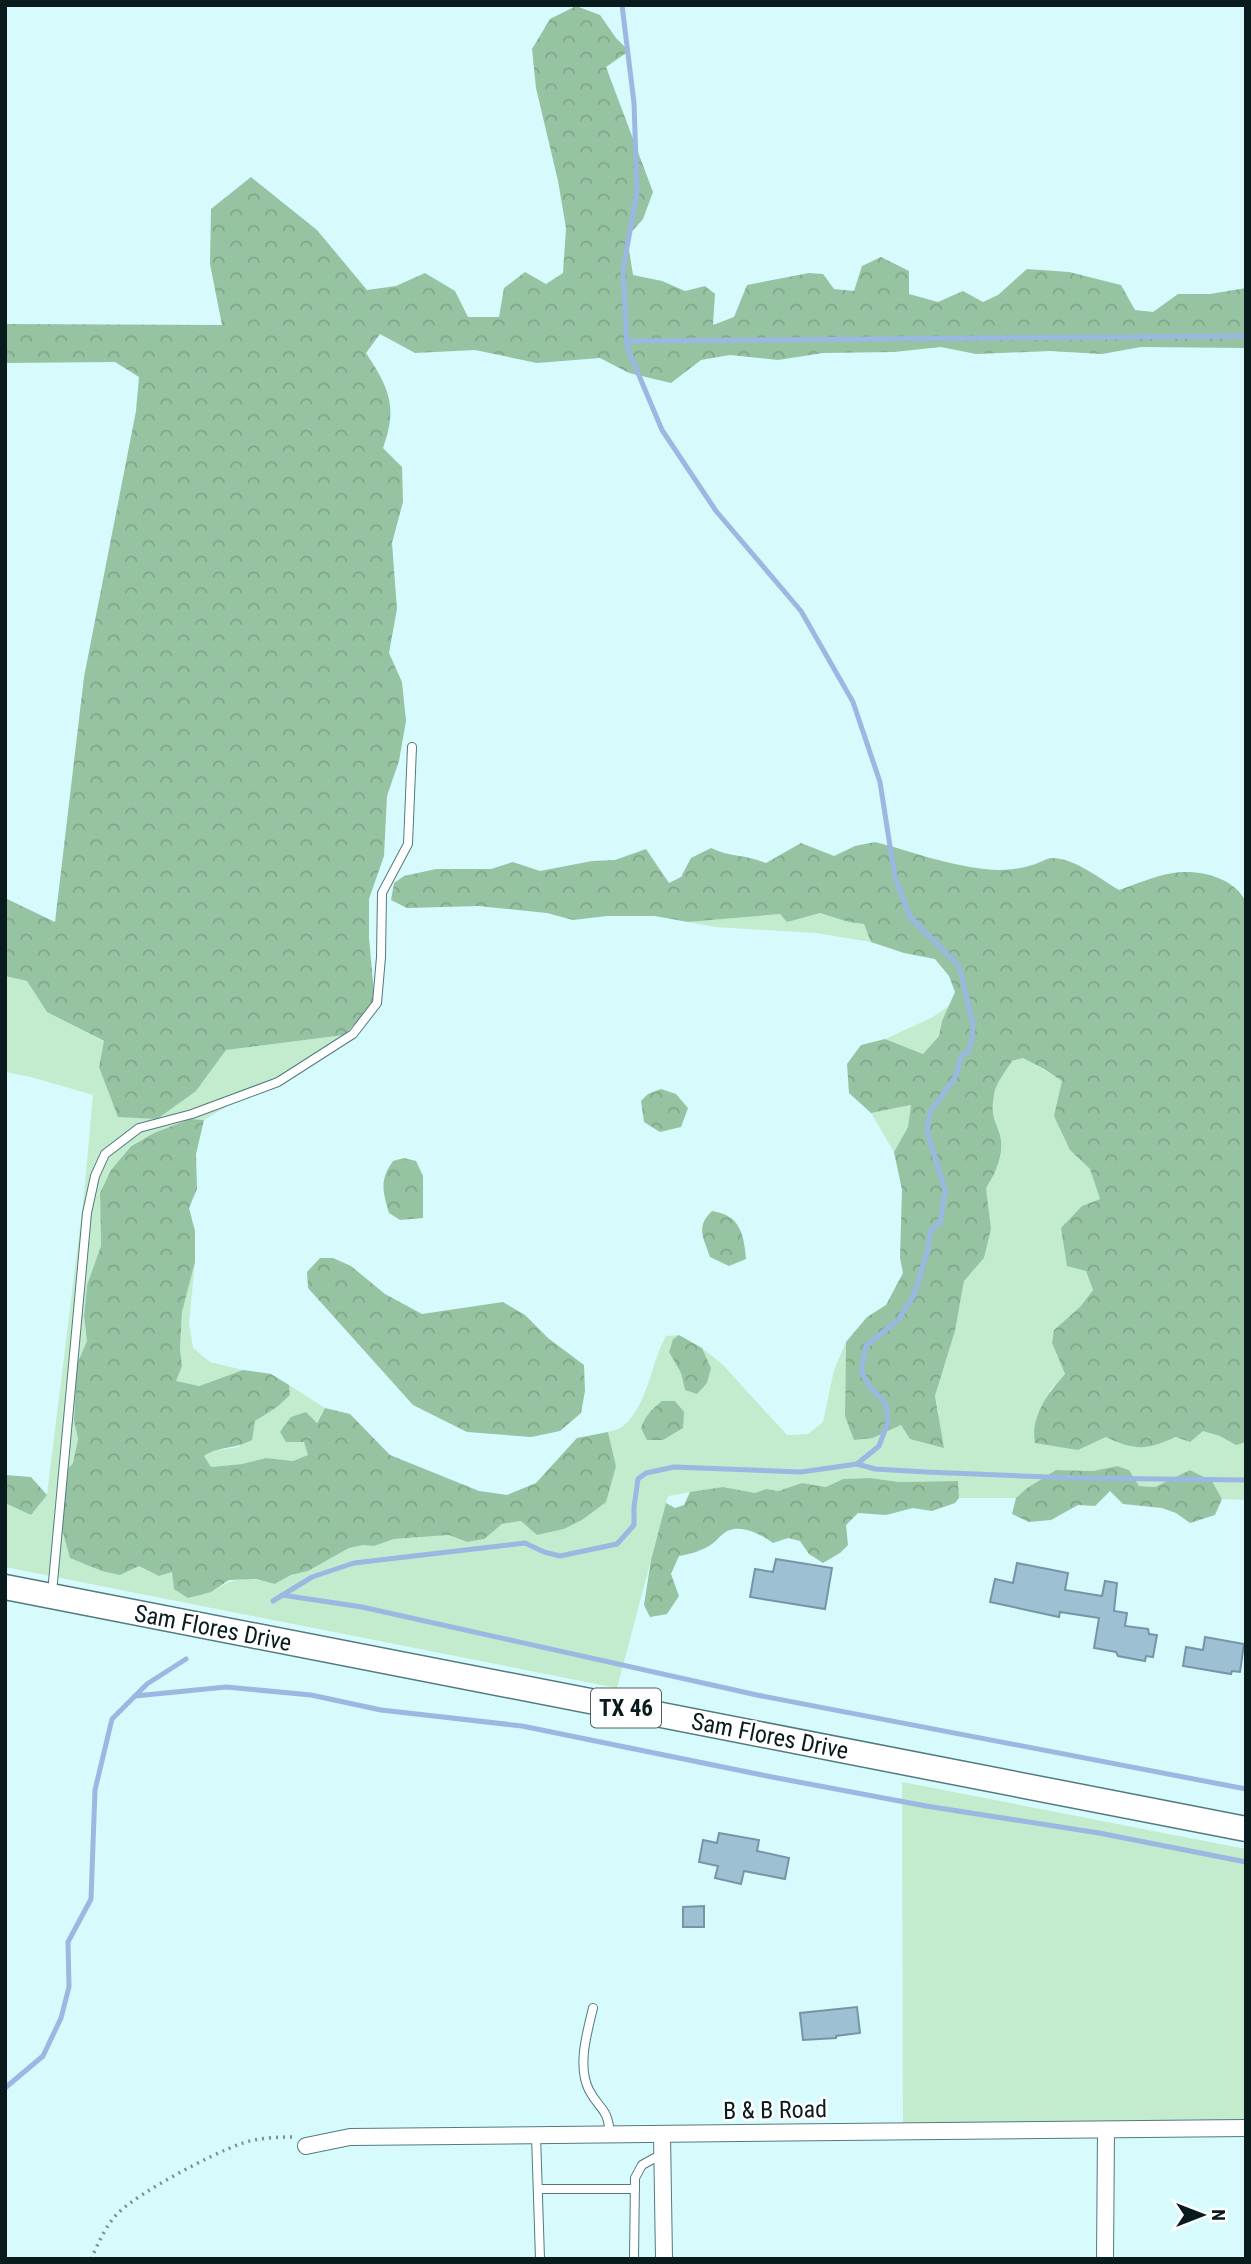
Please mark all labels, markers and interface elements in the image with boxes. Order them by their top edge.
street label: Sam Flores Drive [132,1599,294,1657]
road number: TX 46 [591,1688,661,1728]
street label: Sam Flores Drive [689,1707,851,1765]
street label: B & B Road [723,2095,827,2125]
north arrow [1167,2180,1237,2250]
text: N [1207,2209,1230,2221]

